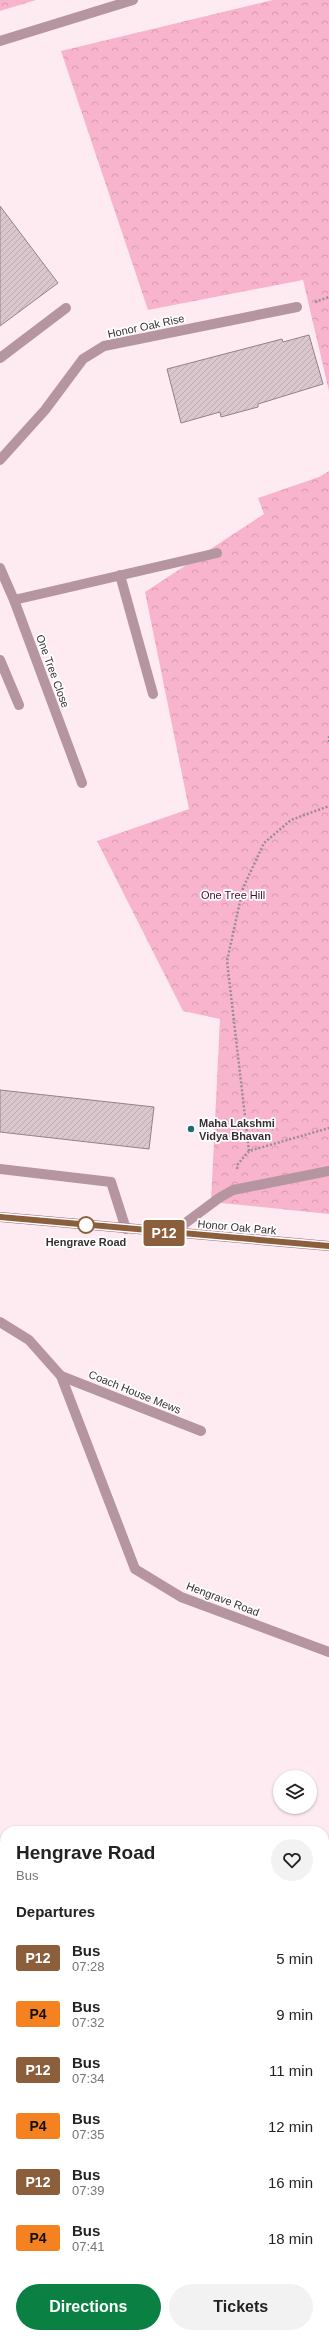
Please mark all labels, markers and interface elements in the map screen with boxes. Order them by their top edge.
street label: Honor Oak Rise [106,312,186,340]
street label: One Tree Close [34,633,72,709]
park label: One Tree Hill [201,889,265,901]
place label: Maha Lakshmi Vidya Bhavan [199,1117,275,1142]
marker: Maha Lakshmi Vidya Bhavan [186,1124,196,1134]
marker: Hengrave Road [77,1216,95,1234]
street label: Honor Oak Park [197,1218,277,1236]
line badge: P12 [141,1220,187,1246]
text: P12 [152,1225,176,1241]
place label: Hengrave Road [46,1236,126,1248]
street label: Coach House Mews [87,1368,183,1416]
street label: Hengrave Road [185,1580,261,1618]
map controls [273,1770,317,1814]
button: layers [273,1770,317,1814]
button: heart [271,1839,313,1881]
text: Hengrave Road [16,1842,155,1863]
text: Bus [16,1868,38,1883]
text: Departures [16,1903,95,1920]
text: Bus [72,1942,100,1959]
text: P12 [26,1950,50,1966]
text: 5 min [276,1950,313,1967]
text: 07:28 [72,1959,105,1974]
text: Bus [72,1998,100,2015]
text: P4 [29,2006,47,2022]
text: 9 min [276,2006,313,2023]
text: 07:32 [72,2015,105,2030]
text: Bus [72,2054,100,2071]
text: P12 [26,2062,50,2078]
text: 11 min [269,2062,313,2079]
text: 07:34 [72,2071,105,2086]
text: Bus [72,2110,100,2127]
text: P4 [29,2118,47,2134]
text: 12 min [268,2118,313,2135]
text: 07:35 [72,2127,105,2142]
text: Bus [72,2166,100,2183]
text: P12 [26,2174,50,2190]
text: 16 min [268,2174,313,2191]
text: 07:39 [72,2183,105,2198]
text: Bus [72,2222,100,2239]
text: P4 [29,2230,47,2246]
text: 18 min [268,2230,313,2247]
text: 07:41 [72,2239,105,2254]
button: Directions [16,2284,161,2330]
button: Tickets [169,2284,313,2330]

